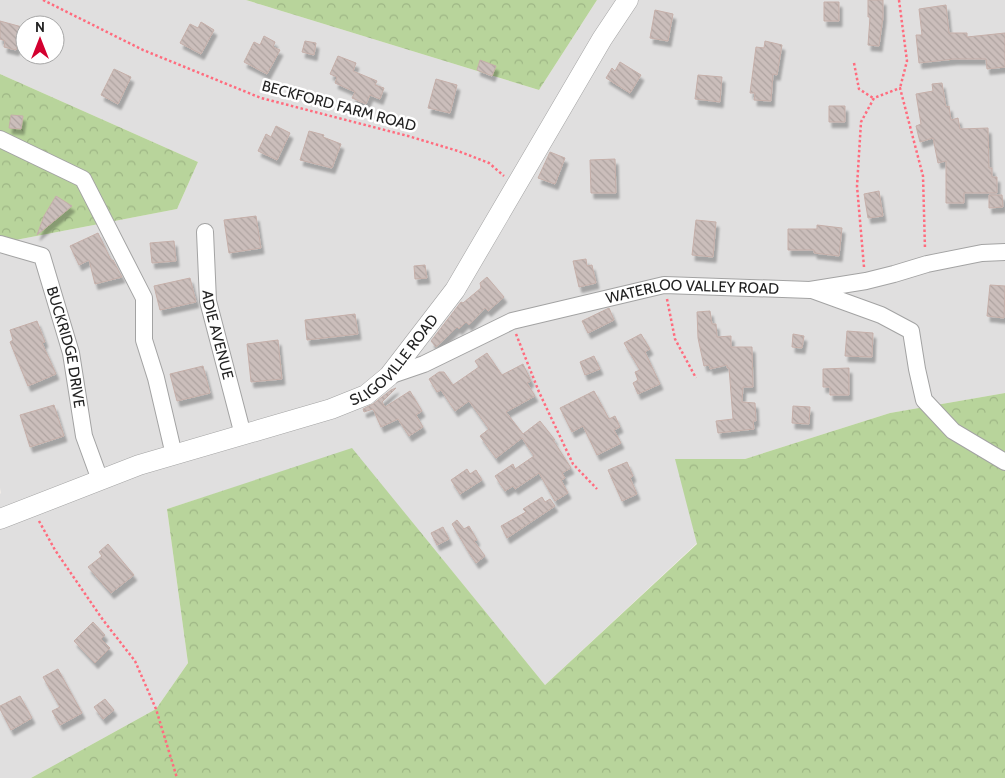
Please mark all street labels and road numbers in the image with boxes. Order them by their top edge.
street label: BECKFORD FARM ROAD [260,77,418,135]
street label: WATERLOO VALLEY ROAD [604,276,779,307]
street label: BUCKRIDGE DRIVE [43,284,88,409]
street label: ADIE AVENUE [199,290,237,381]
street label: SLIGOVILLE ROAD [347,311,442,410]

